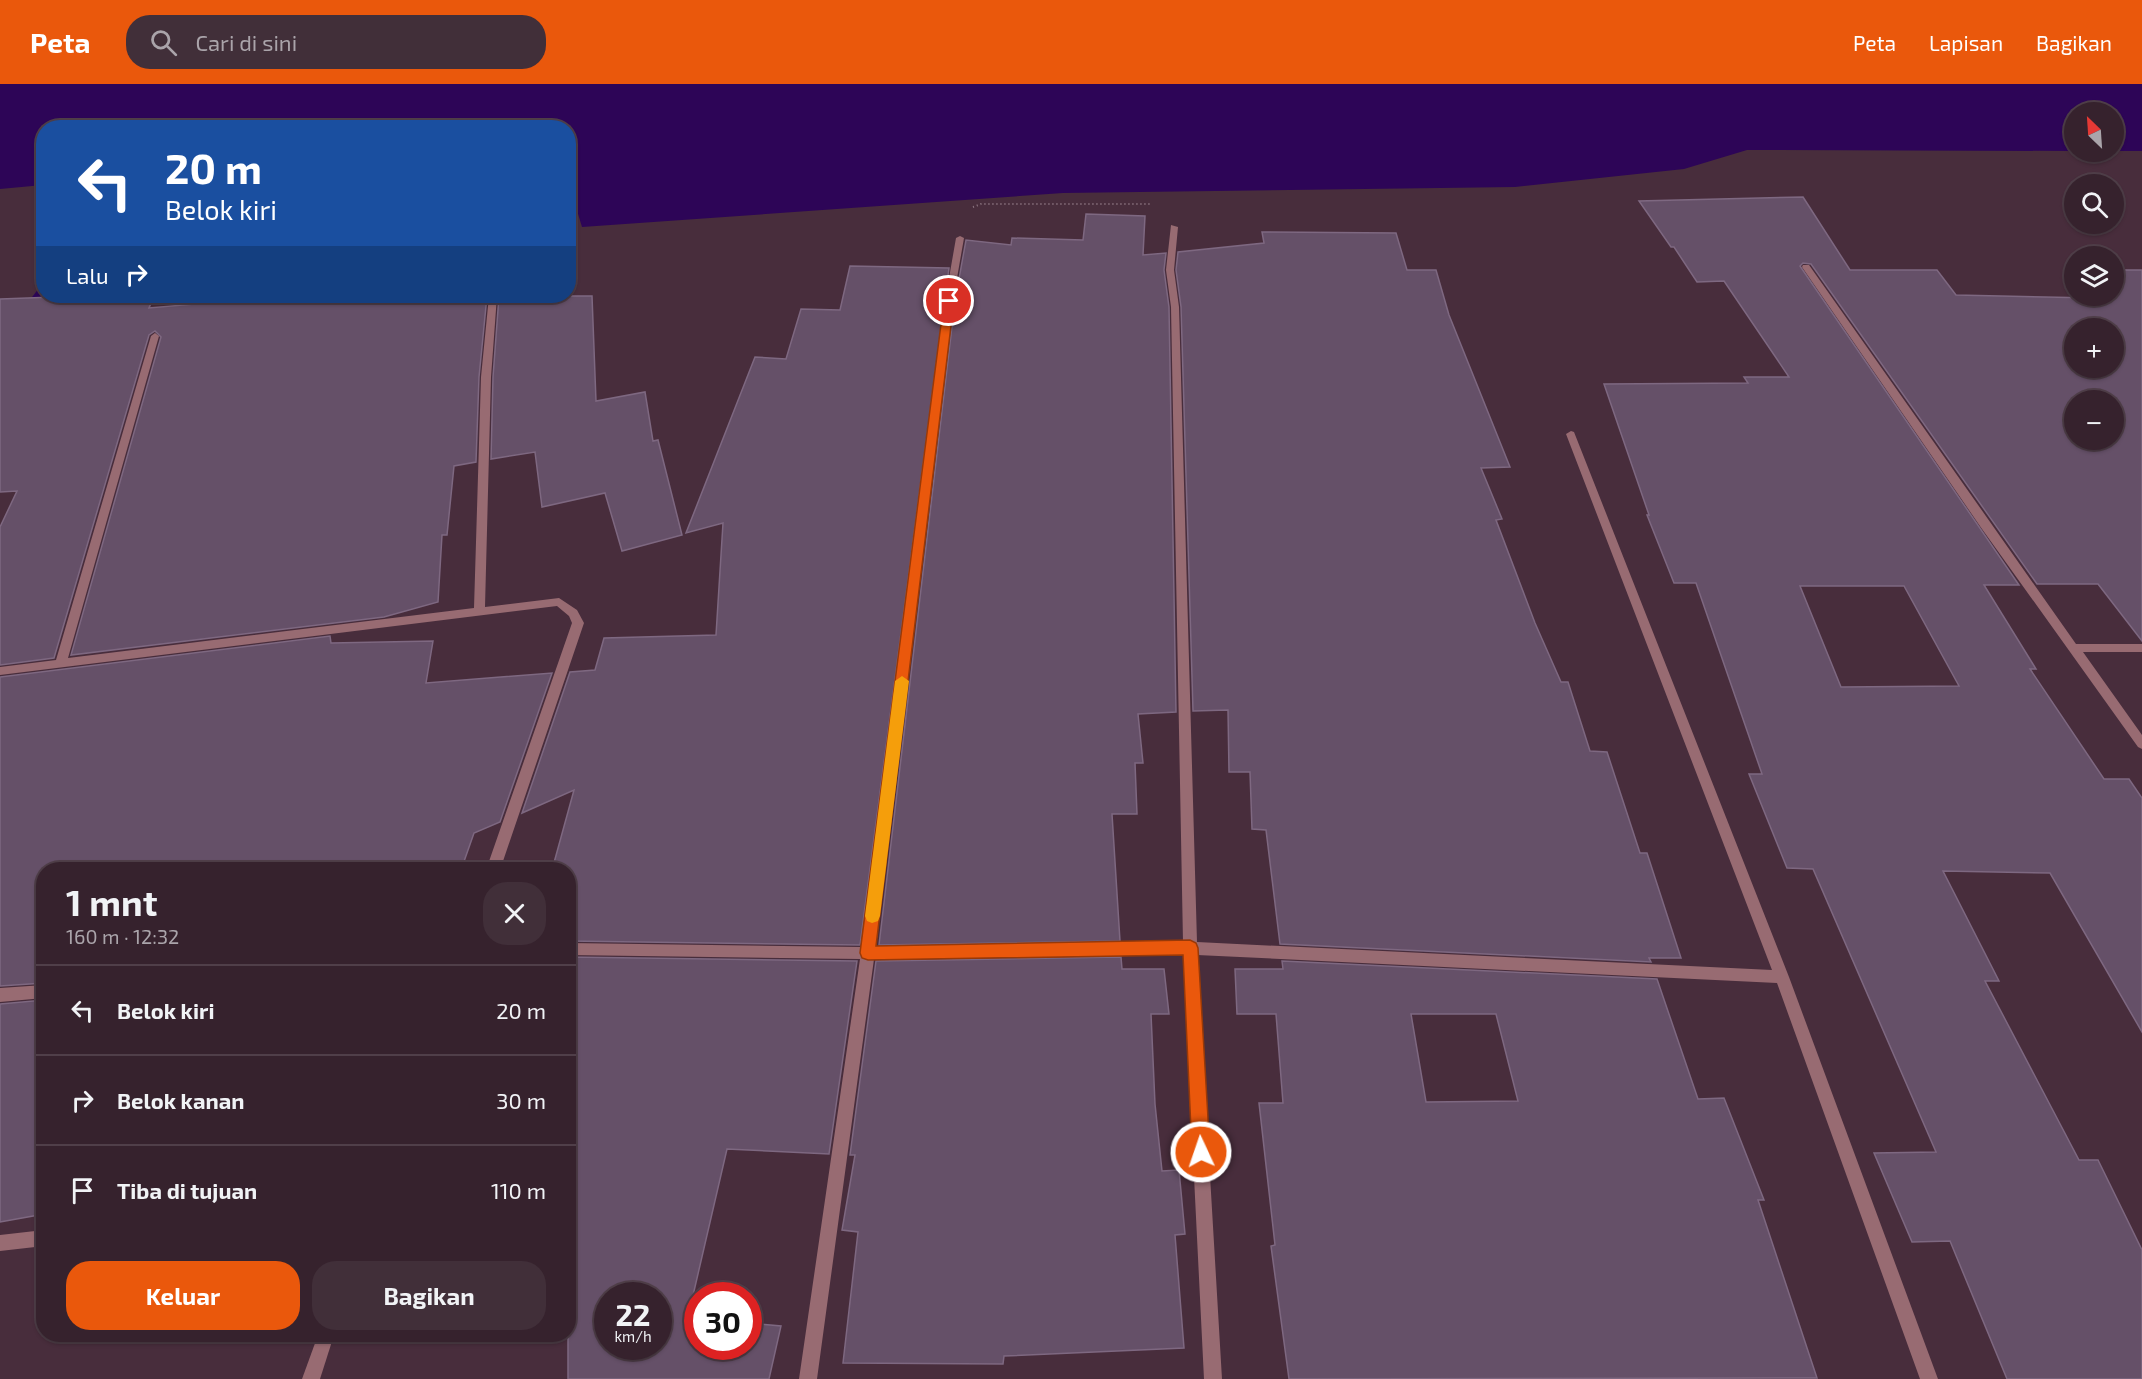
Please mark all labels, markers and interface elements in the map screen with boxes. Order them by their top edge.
search box [126,15,546,69]
text: Peta [30,25,90,59]
icon: search [147,26,180,59]
text: Cari di sini [195,29,297,55]
text: Peta [1853,30,1896,55]
text: Lapisan [1929,30,2003,55]
text: Bagikan [2036,30,2112,55]
north arrow [2064,102,2124,162]
map controls [2064,102,2124,450]
text: 20 m [165,142,262,192]
icon: left [66,144,144,222]
button: search [2064,174,2124,234]
text: Belok kiri [165,193,277,225]
button: layers [2064,246,2124,306]
icon: right [120,258,153,291]
text: Lalu [66,262,108,288]
pin [923,275,974,326]
icon: arrive [932,284,965,317]
button: + [2064,318,2124,378]
button: − [2064,390,2124,450]
text: 1 mnt [66,880,157,923]
button: close [483,882,546,945]
text: 160 m · 12:32 [66,924,179,948]
icon: left [66,994,99,1027]
text: Belok kiri [117,997,214,1023]
text: 20 m [496,997,546,1023]
icon: right [66,1084,99,1117]
text: Belok kanan [117,1087,244,1113]
text: 30 m [496,1087,546,1113]
position arrow [1169,1120,1233,1184]
icon: arrive [66,1174,99,1207]
text: Tiba di tujuan [117,1177,257,1203]
text: 110 m [491,1177,546,1203]
button: Keluar [66,1261,300,1330]
button: Bagikan [312,1261,546,1330]
speed limit sign: 30 [684,1282,762,1360]
text: 22 [616,1296,650,1332]
text: km/h [614,1327,652,1345]

